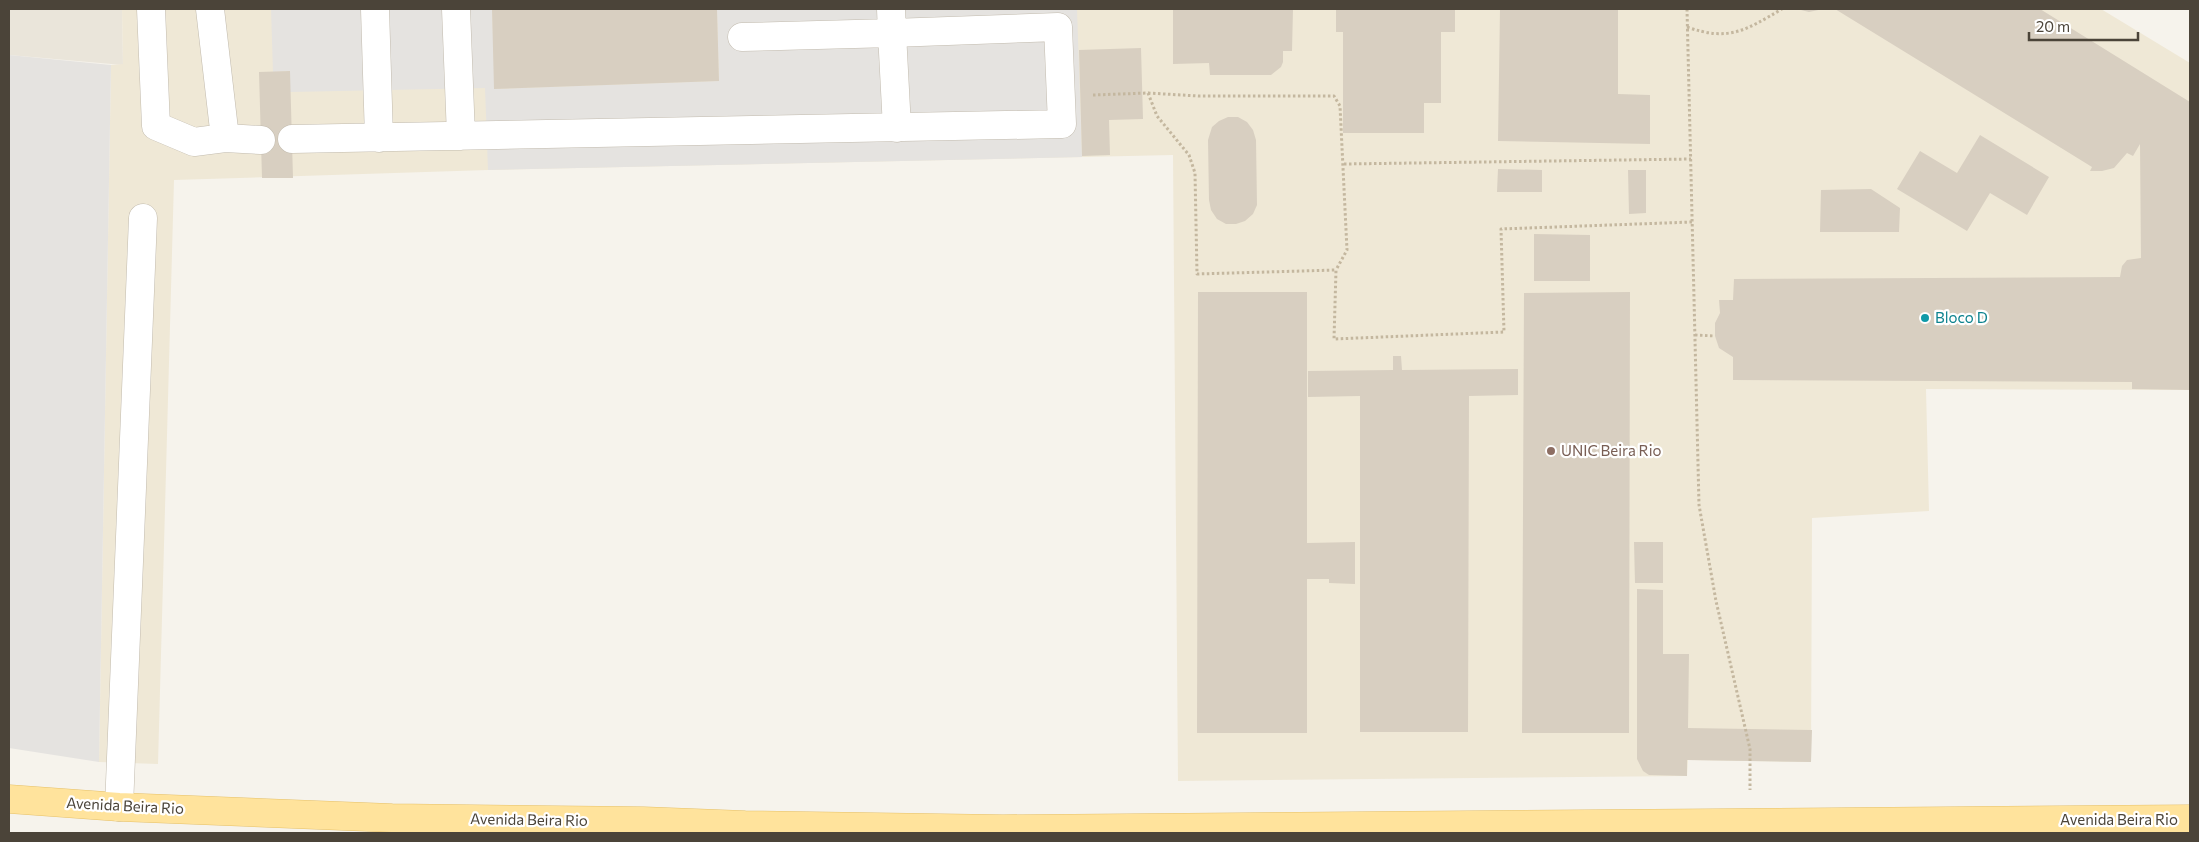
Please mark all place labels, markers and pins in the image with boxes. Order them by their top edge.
place label: Bloco D [1935,308,1988,326]
marker: Bloco D [1919,312,1931,324]
place label: UNIC Beira Rio [1561,441,1662,459]
marker: UNIC Beira Rio [1545,445,1557,457]

